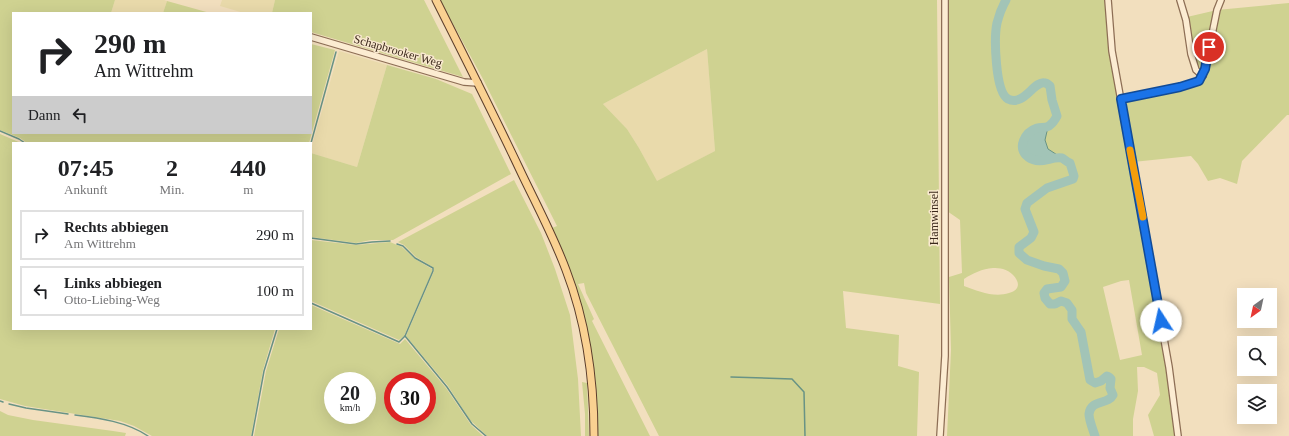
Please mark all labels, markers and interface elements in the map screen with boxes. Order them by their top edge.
icon: right [28,28,80,80]
text: 290 m [94,28,166,59]
pin [1192,30,1226,64]
street label: Schapbrooker Weg [352,32,444,70]
icon: arrive [1198,36,1220,58]
text: Am Wittrehm [94,61,193,81]
icon: left [69,104,91,126]
text: Dann [28,107,61,123]
text: 07:45 [58,155,114,181]
text: 2 [166,155,178,181]
text: 440 [230,155,266,181]
text: Ankunft [64,182,107,197]
text: Min. [160,182,184,197]
text: m [243,182,253,197]
street label: Hamwinsel [927,190,941,245]
text: Rechts abbiegen [64,219,169,235]
icon: right [30,224,52,246]
text: 290 m [256,227,294,243]
text: Am Wittrehm [64,236,136,251]
text: Links abbiegen [64,275,162,291]
icon: left [30,280,52,302]
text: 100 m [256,283,294,299]
north arrow [1237,288,1277,328]
map controls [1237,288,1277,424]
text: Otto-Liebing-Weg [64,292,160,307]
position arrow [1140,300,1182,342]
button: search [1237,336,1277,376]
speed limit sign: 30 [384,372,436,424]
text: 20 [340,382,360,404]
button: layers [1237,384,1277,424]
text: km/h [340,402,360,413]

